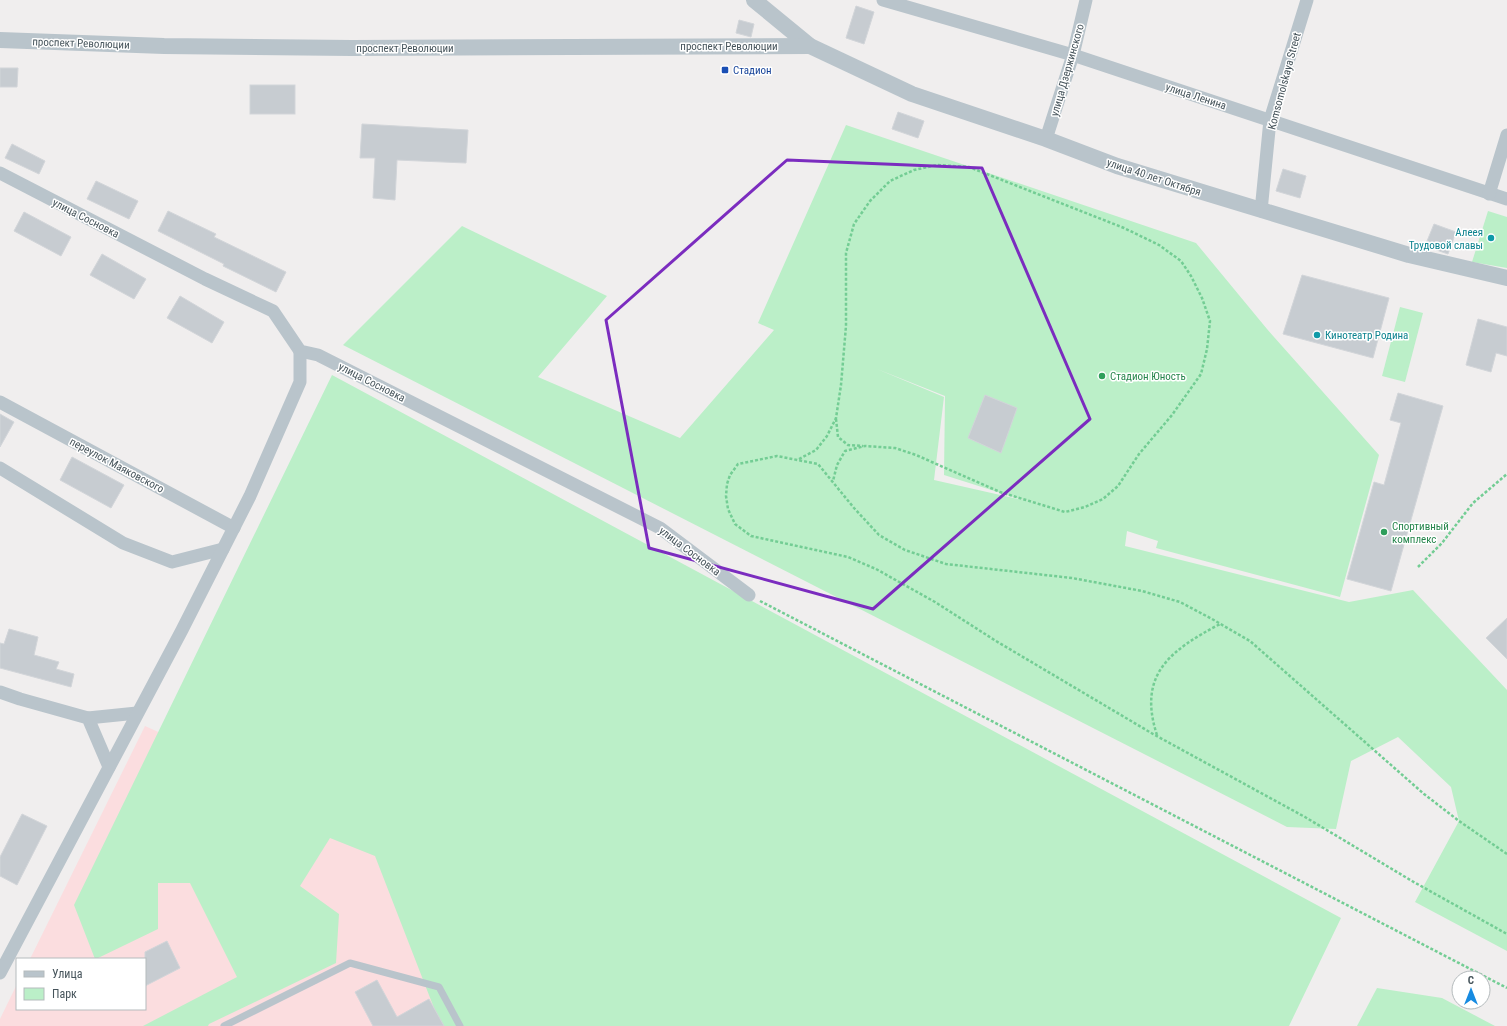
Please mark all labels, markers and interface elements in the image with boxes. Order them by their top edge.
street label: улица Дзержинского [1048,22,1087,118]
street label: Komsomolskaya Street [1265,31,1304,131]
street label: проспект Революции [32,35,130,52]
street label: проспект Революции [680,40,778,53]
street label: проспект Революции [356,42,454,55]
place label: Стадион [733,64,772,77]
marker: Стадион [720,65,730,75]
street label: улица Ленина [1164,81,1228,112]
street label: улица 40 лет Октября [1105,156,1203,199]
street label: улица Сосновка [50,196,121,241]
place label: Алеея Трудовой славы [1409,226,1483,252]
marker: Алеея Трудовой славы [1486,233,1496,243]
place label: Кинотеатр Родина [1325,329,1408,342]
marker: Кинотеатр Родина [1312,330,1322,340]
street label: улица Сосновка [336,360,407,405]
place label: Стадион Юность [1110,370,1186,383]
marker: Стадион Юность [1097,371,1107,381]
street label: переулок Маяковского [67,435,167,496]
place label: Спортивный комплекс [1392,520,1449,546]
street label: улица Сосновка [657,524,723,579]
marker: Спортивный комплекс [1379,527,1389,537]
legend [16,958,146,1010]
text: Улица [52,967,83,981]
north arrow [1451,970,1491,1010]
text: С [1468,974,1474,987]
text: Парк [52,987,77,1001]

